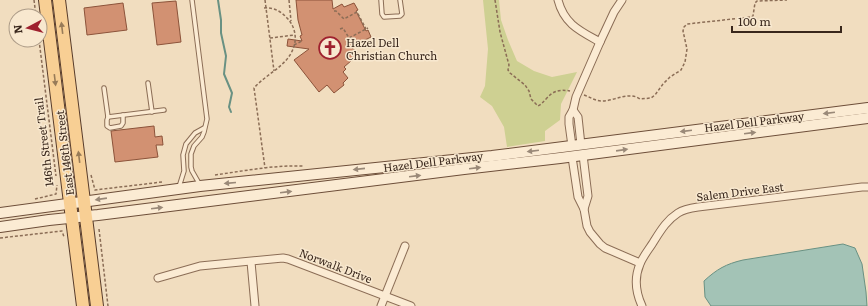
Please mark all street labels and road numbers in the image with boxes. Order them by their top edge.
street label: 146th Street Trail [30,96,56,188]
street label: Hazel Dell Parkway [703,107,805,135]
street label: East 146th Street [51,109,77,197]
street label: Hazel Dell Parkway [382,147,484,175]
street label: Salem Drive East [696,178,785,204]
street label: Norwalk Drive [297,244,375,286]

